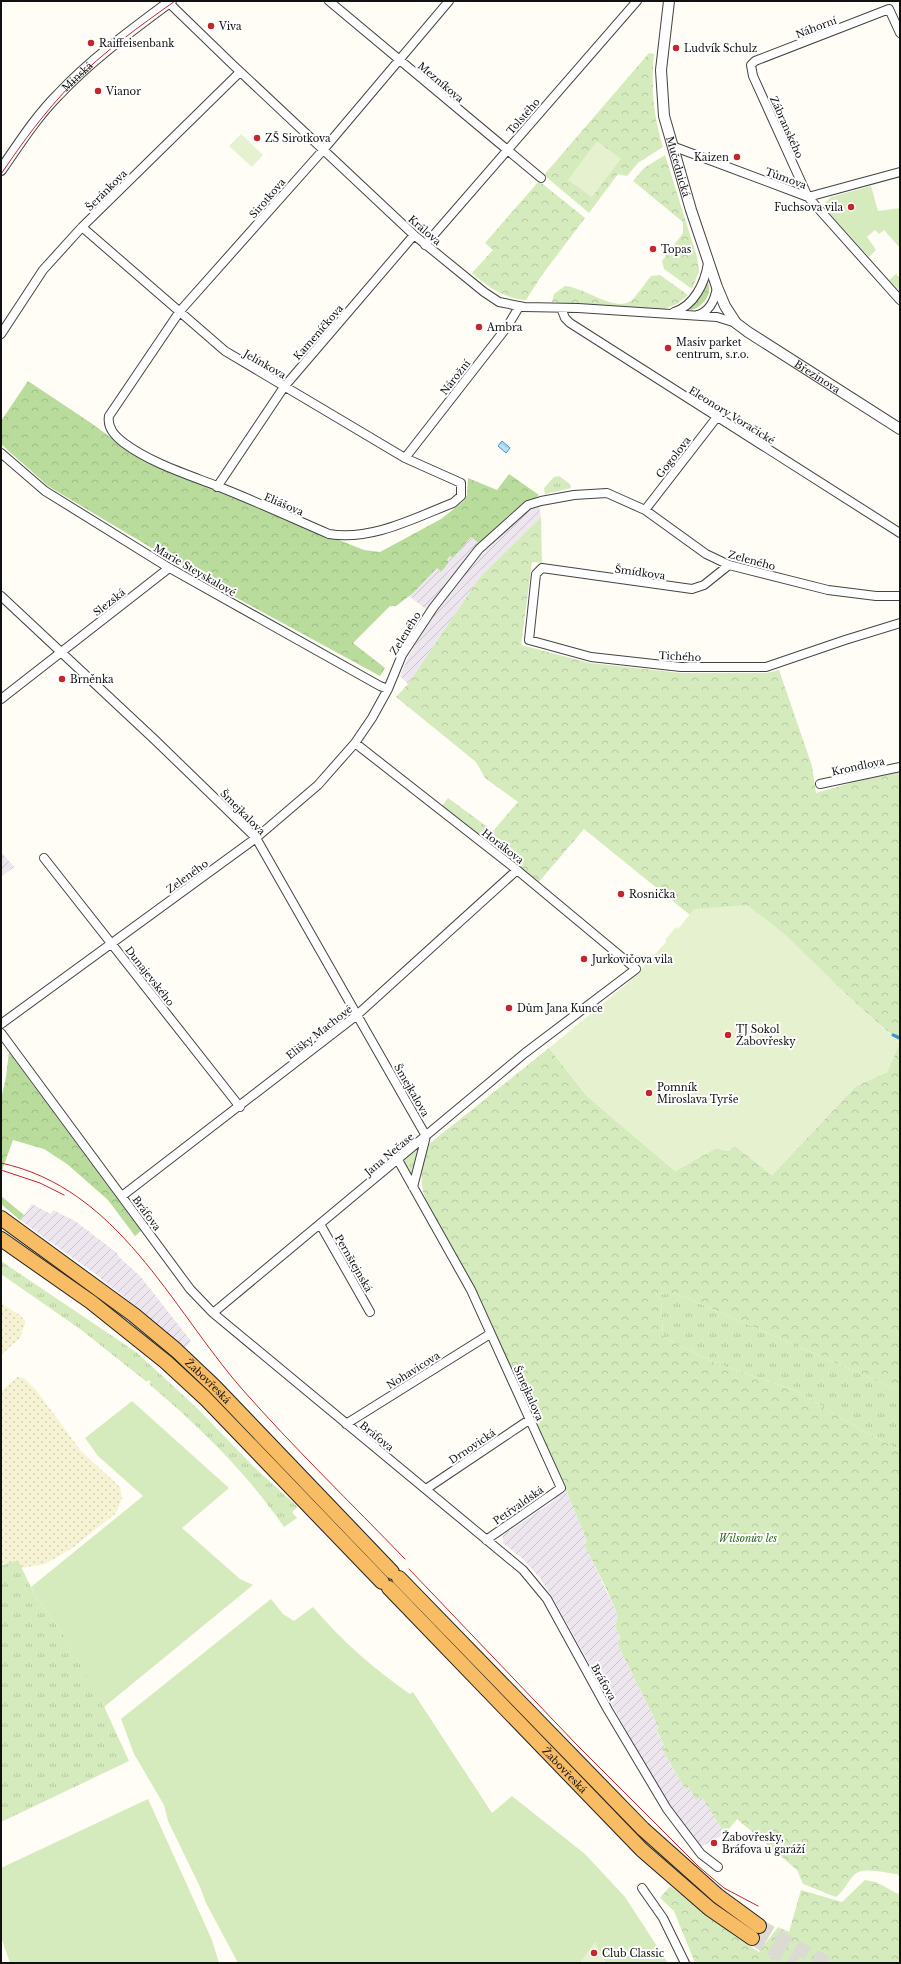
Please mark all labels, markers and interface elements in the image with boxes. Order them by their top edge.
street label: Náhorní [794,14,839,41]
place label: Viva [218,20,242,33]
marker: Viva [206,21,216,31]
place label: Raiffeisenbank [99,37,175,50]
marker: Raiffeisenbank [86,38,96,48]
place label: Ludvík Schulz [684,42,758,55]
marker: Ludvík Schulz [671,43,681,53]
street label: Minská [59,59,96,94]
street label: Mezníkova [415,59,467,106]
place label: Vianor [105,85,141,98]
marker: Vianor [93,86,103,96]
street label: Zábranského [767,94,806,161]
street label: Tolstého [504,95,543,137]
place label: ZŠ Sirotkova [265,131,331,145]
marker: ZŠ Sirotkova [252,133,262,143]
street label: Mučednická [663,135,693,199]
place label: Kaizen [694,151,729,164]
marker: Kaizen [732,152,742,162]
street label: Tůmova [764,165,809,192]
street label: Šeránkova [82,166,130,214]
street label: Sirotkova [247,175,288,221]
place label: Fuchsova vila [774,201,843,214]
marker: Fuchsova vila [846,202,856,212]
street label: Králova [406,213,444,248]
place label: Topas [661,243,692,256]
marker: Topas [648,244,658,254]
street label: Kameníčkova [291,302,346,363]
place label: Ambra [486,321,523,334]
marker: Ambra [474,322,484,332]
place label: Masiv parket centrum, s.r.o. [676,336,749,361]
marker: Masiv parket centrum, s.r.o. [663,343,673,353]
street label: Jelínkova [240,346,289,382]
street label: Nárožní [438,357,474,398]
street label: Březinova [792,357,843,396]
street label: Eleonory Voračické [686,384,777,447]
street label: Gogolova [653,434,694,481]
street label: Eliášova [262,490,306,519]
street label: Marie Steyskalové [151,542,238,599]
street label: Zeleného [727,548,777,573]
street label: Šmídkova [614,562,667,583]
street label: Slezská [91,586,128,619]
street label: Zeleného [387,609,424,657]
street label: Tichého [658,649,702,664]
place label: Brněnka [70,673,114,686]
marker: Brněnka [57,674,67,684]
street label: Krondlova [830,754,886,778]
street label: Šmejkalova [217,786,269,838]
street label: Horákova [479,826,527,867]
street label: Zeleného [164,857,211,896]
place label: Rosnička [629,888,676,901]
marker: Rosnička [616,889,626,899]
street label: Dunajevského [122,944,177,1009]
place label: Jurkovičova vila [590,953,673,966]
marker: Jurkovičova vila [579,954,589,964]
street label: Elišky Machové [284,1002,355,1062]
place label: Dům Jana Kunce [517,1002,603,1015]
marker: Dům Jana Kunce [504,1003,514,1013]
place label: TJ Sokol Žabovřesky [736,1023,796,1048]
marker: TJ Sokol Žabovřesky [723,1030,733,1040]
street label: Šmejkalova [391,1061,433,1119]
place label: Pomník Miroslava Tyrše [657,1081,739,1106]
marker: Pomník Miroslava Tyrše [644,1088,654,1098]
street label: Jana Nečase [361,1130,417,1180]
street label: Bráfova [130,1193,164,1234]
street label: Pernštejnská [332,1232,375,1295]
street label: Nohavicova [384,1349,443,1392]
street label: Žabovřeská [182,1355,234,1407]
street label: Šmejkalova [511,1363,548,1423]
street label: Bráfova [357,1419,397,1454]
street label: Drnovická [447,1426,498,1467]
street label: Petřvaldská [491,1483,546,1528]
park label: Wilsonův les [719,1532,777,1545]
street label: Bráfova [588,1662,619,1703]
street label: Žabovřeská [539,1744,590,1796]
place label: Žabovřesky, Bráfova u garáží [722,1830,806,1856]
marker: Žabovřesky, Bráfova u garáží [709,1838,719,1848]
place label: Club Classic [602,1947,665,1960]
marker: Club Classic [589,1948,599,1958]

